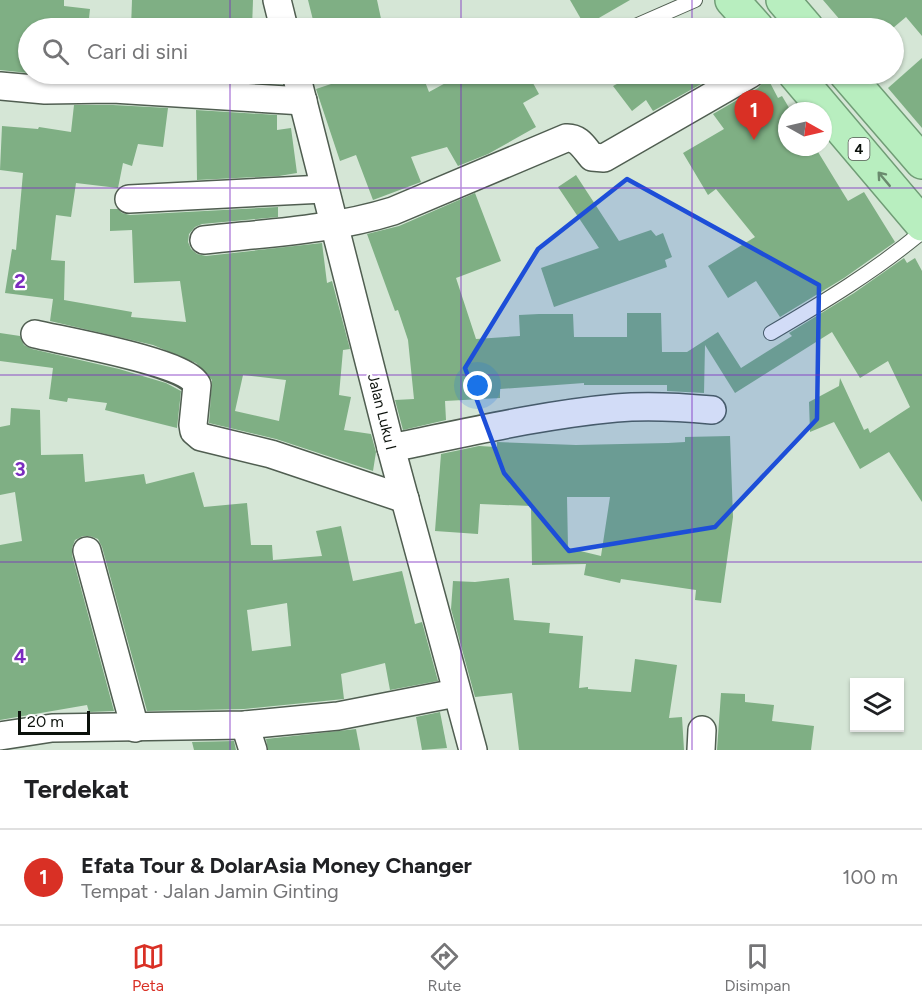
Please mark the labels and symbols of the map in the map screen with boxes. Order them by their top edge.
pin: 1 [734,90,774,140]
north arrow [778,102,832,156]
road number: 4 [848,138,870,160]
one-way arrow [878,171,891,187]
text: 2 [14,269,26,293]
your location [463,371,492,400]
street label: Jalan Luku I [364,372,400,452]
text: 3 [14,457,26,481]
text: 4 [14,644,27,668]
scale bar [18,708,90,736]

